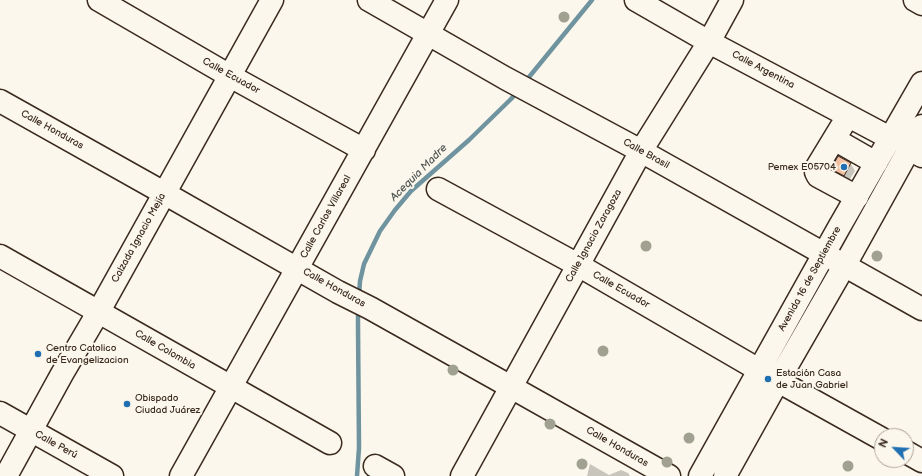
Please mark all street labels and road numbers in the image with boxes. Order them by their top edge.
street label: Calle Argentina [730,48,796,92]
street label: Calle Ecuador [200,55,262,97]
street label: Calle Honduras [19,108,85,152]
street label: Calle Brasil [621,136,671,172]
street label: Calle Carlos Villareal [298,173,354,261]
street label: Calle Ignacio Zaragoza [563,187,625,285]
street label: Calzada Ignacio Mejía [109,191,169,285]
street label: Avenida 16 de Septiembre [776,225,844,333]
street label: Calle Honduras [301,266,367,310]
street label: Calle Ecuador [590,269,652,311]
street label: Calle Colombia [132,328,198,372]
street label: Calle Honduras [584,424,650,470]
street label: Calle Perú [33,428,79,462]

